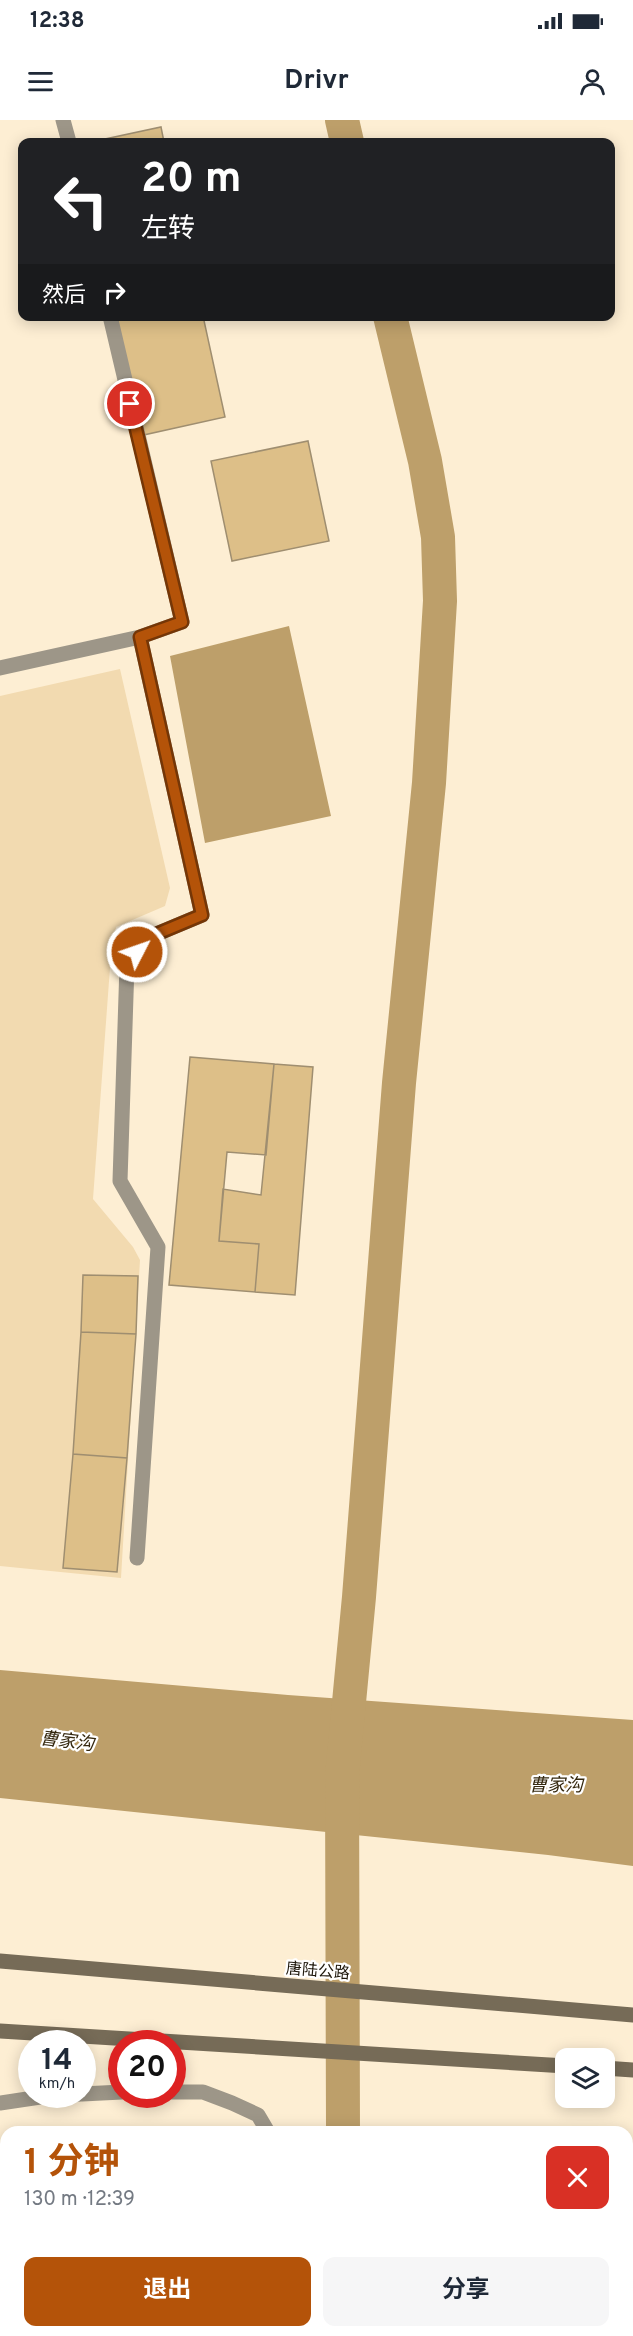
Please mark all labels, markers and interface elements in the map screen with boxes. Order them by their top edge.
text: 12:38 [30,8,85,35]
text: Drivr [284,64,349,98]
icon: menu [24,65,57,98]
icon: person [576,65,609,98]
text: 20 m [141,154,242,207]
icon: left [42,162,120,240]
text: 左转 [141,213,195,247]
icon: right [98,276,131,309]
text: 然后 [42,283,86,310]
pin [104,378,155,429]
icon: arrive [113,387,146,420]
position arrow [105,920,169,984]
water label: 曹家沟 [39,1728,97,1757]
water label: 曹家沟 [529,1775,585,1798]
street label: 唐陆公路 [285,1959,351,1985]
speed limit sign: 20 [108,2030,186,2108]
text: 14 [41,2043,73,2080]
map controls [555,2048,615,2108]
button: layers [555,2048,615,2108]
text: km/h [39,2075,75,2094]
text: 1 分钟 [24,2141,119,2187]
button: close [546,2146,609,2209]
text: 130 m · 12:39 [24,2187,135,2213]
button: 退出 [24,2257,311,2326]
button: 分享 [323,2257,609,2326]

